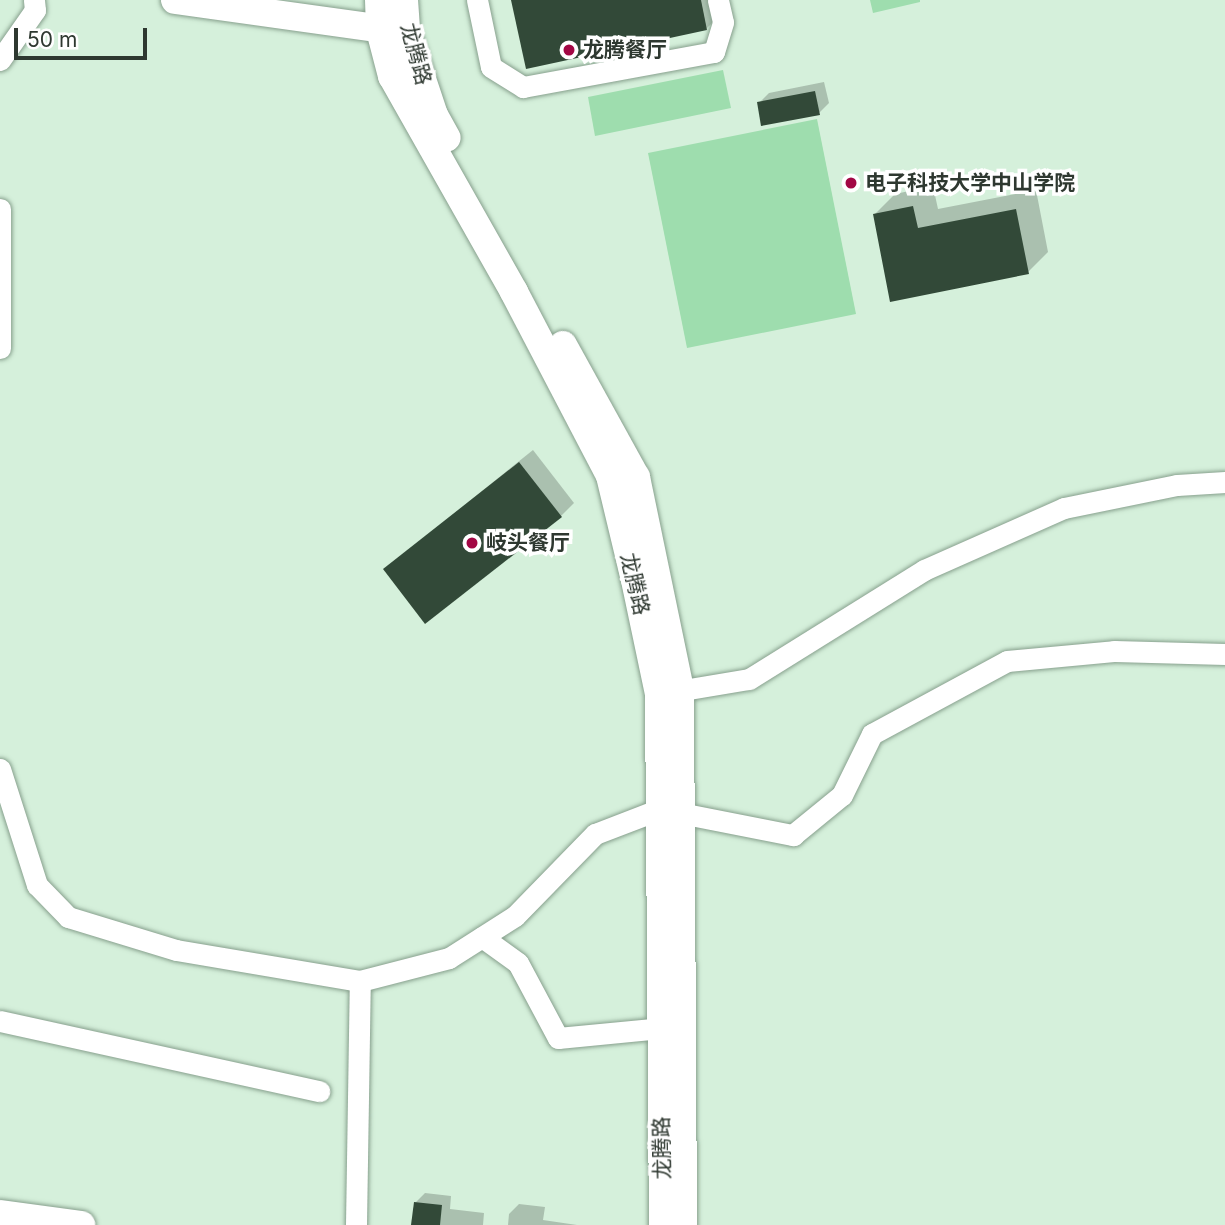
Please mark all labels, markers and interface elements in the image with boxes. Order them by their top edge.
scale bar [18,14,150,58]
street label: 龙腾路 [396,20,436,88]
text: 50 m [27,27,77,52]
place label: 龙腾餐厅 [583,37,667,63]
marker: 龙腾餐厅 [561,42,577,58]
place label: 电子科技大学中山学院 [865,170,1075,196]
marker: 电子科技大学中山学院 [843,175,859,191]
place label: 岐头餐厅 [486,530,570,556]
marker: 岐头餐厅 [464,535,480,551]
street label: 龙腾路 [616,550,654,618]
street label: 龙腾路 [649,1116,675,1180]

